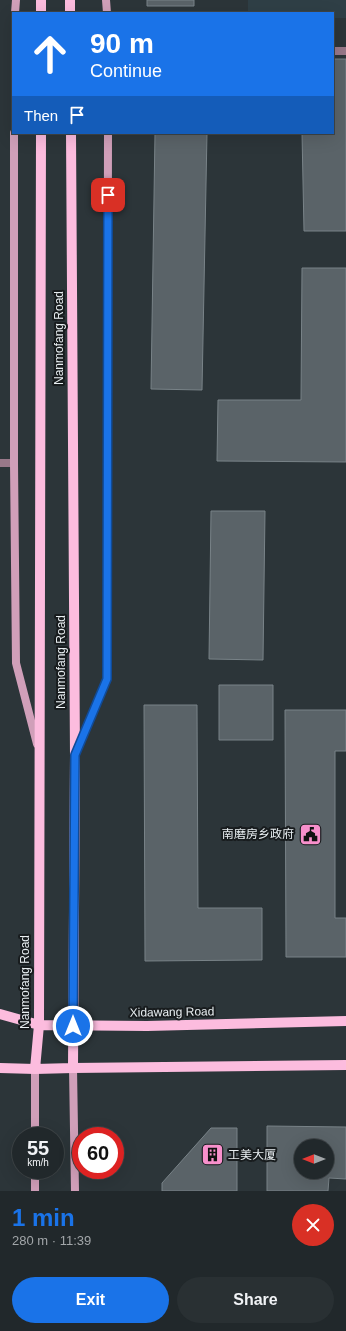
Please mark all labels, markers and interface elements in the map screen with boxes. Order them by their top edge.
icon: ahead [24,28,76,80]
text: 90 m [90,28,154,59]
text: Continue [90,61,162,81]
icon: arrive [66,104,88,126]
text: Then [24,107,58,124]
pin [91,178,125,212]
icon: arrive [97,184,119,206]
street label: Nanmofang Road [52,291,66,385]
street label: Nanmofang Road [54,615,68,709]
public building icon: 南磨房乡政府 [297,821,323,847]
place label: 南磨房乡政府 [222,827,294,841]
street label: Nanmofang Road [18,935,32,1029]
street label: Xidawang Road [130,1004,214,1020]
position arrow [52,1005,94,1047]
speed limit sign: 60 [72,1127,124,1179]
text: 55 [27,1137,49,1159]
north arrow [294,1139,334,1179]
map controls [294,1139,334,1179]
building icon: 工美大厦 [199,1142,225,1168]
place label: 工美大厦 [228,1148,276,1162]
text: km/h [27,1157,49,1168]
text: 1 min [12,1204,75,1231]
button: close [292,1204,334,1246]
text: 280 m · 11:39 [12,1233,91,1248]
button: Exit [12,1277,169,1323]
button: Share [177,1277,334,1323]

